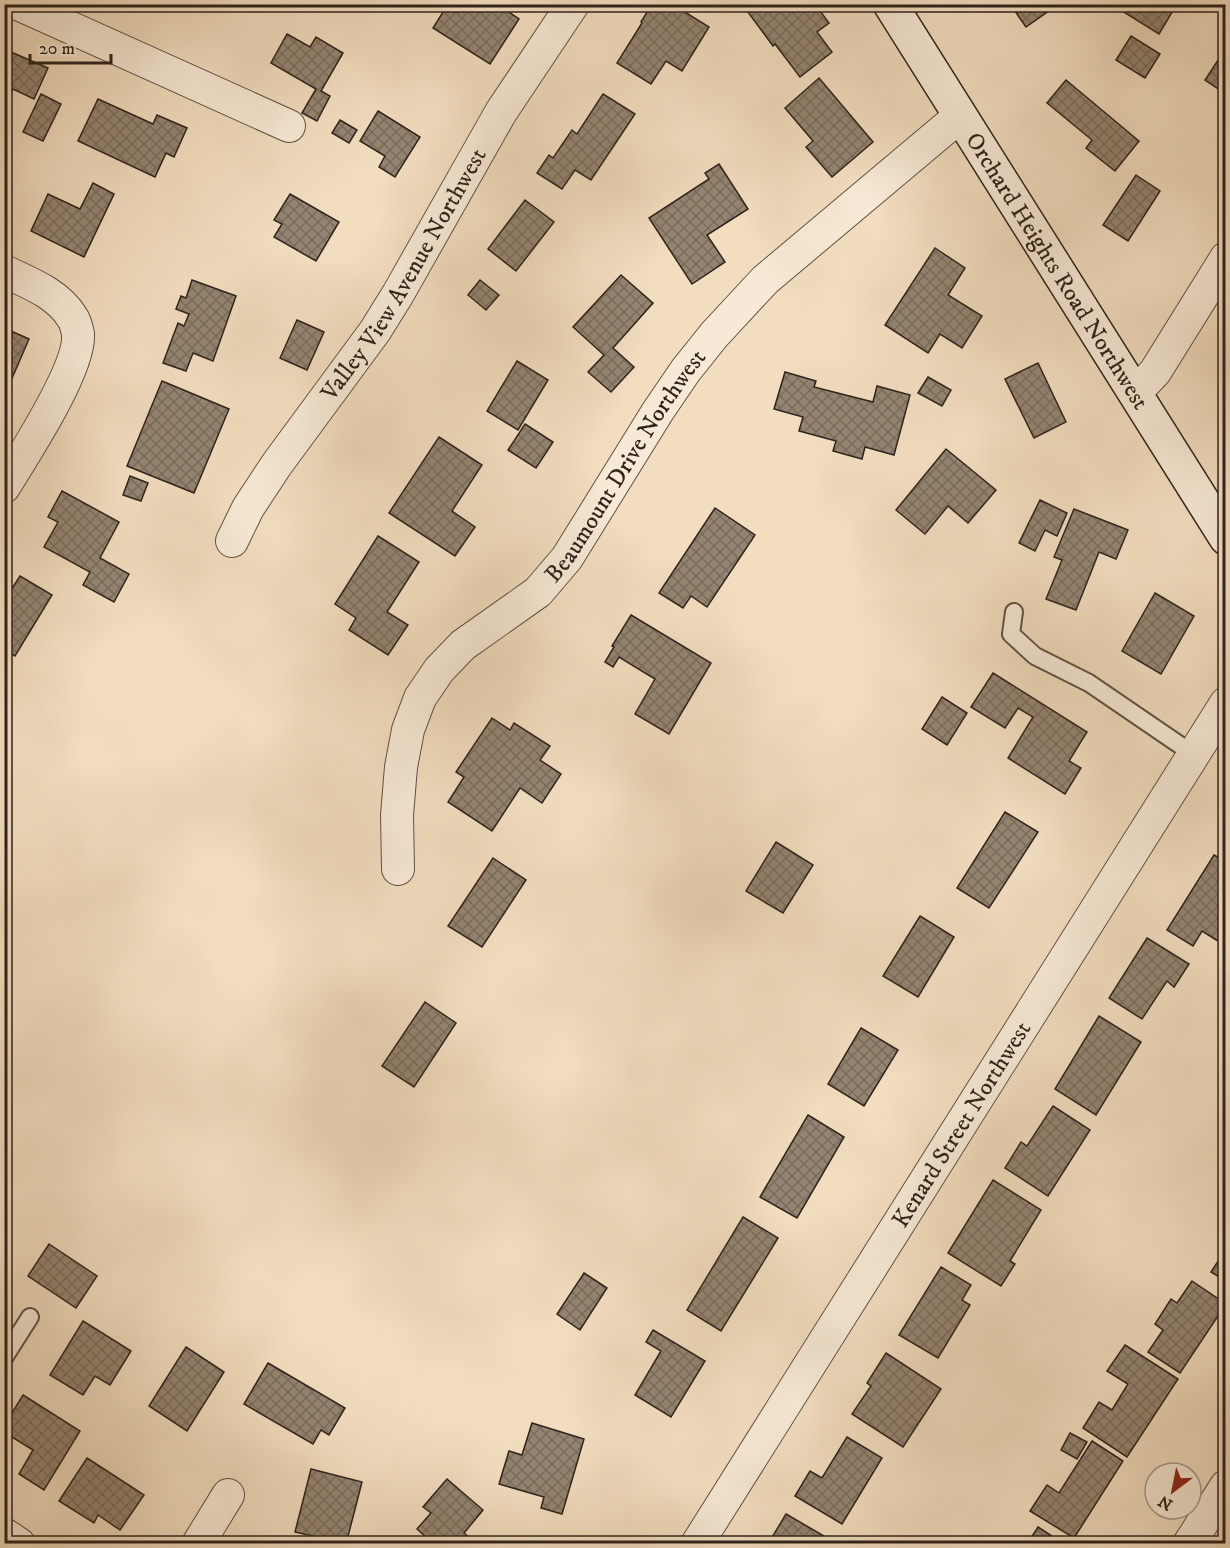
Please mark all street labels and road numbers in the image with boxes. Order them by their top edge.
street label: Orchard Heights Road Northwest [959,127,1155,416]
street label: Valley View Avenue Northwest [314,143,494,408]
street label: Beaumount Drive Northwest [539,343,713,589]
street label: Kenard Street Northwest [886,1016,1038,1233]

